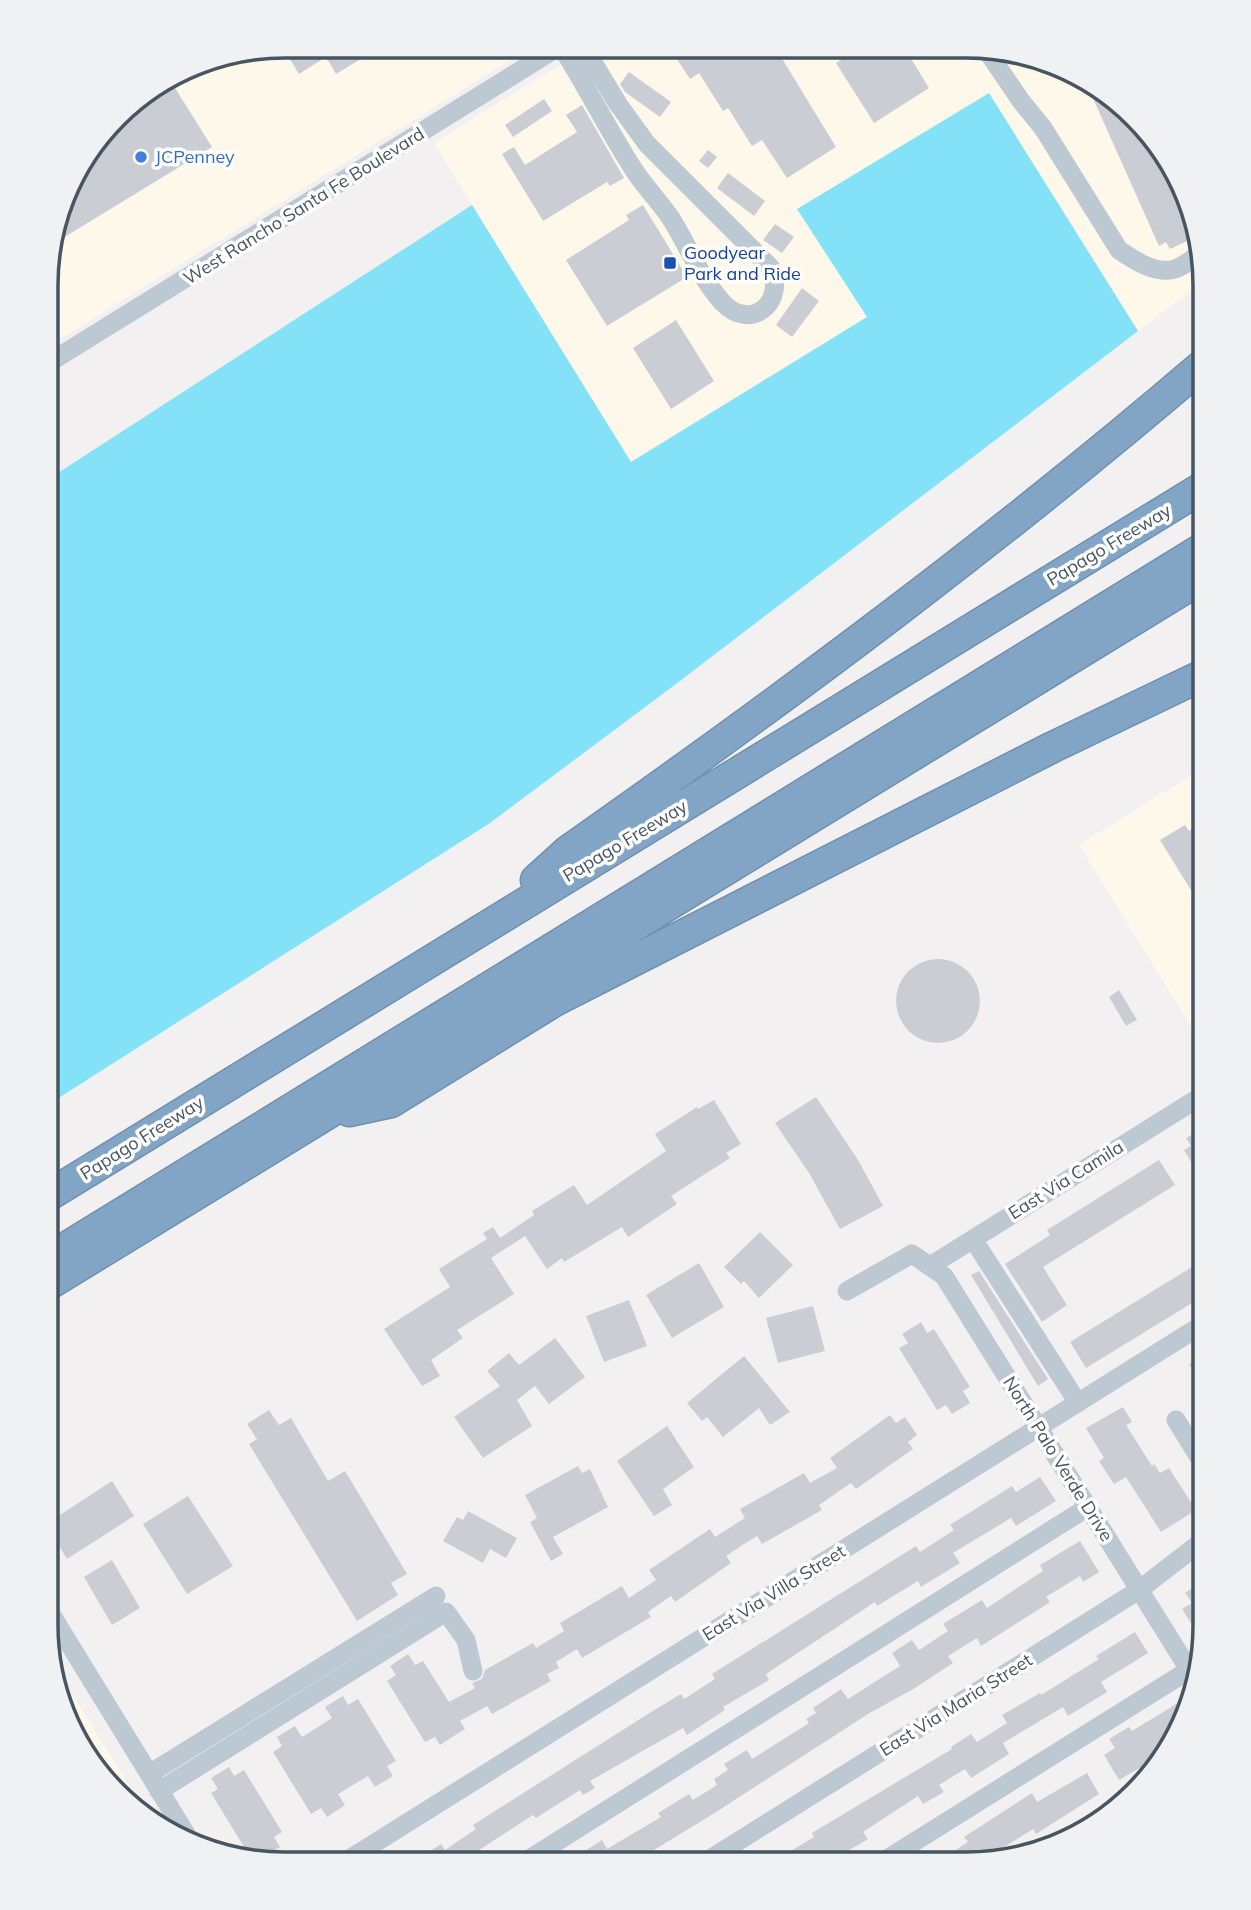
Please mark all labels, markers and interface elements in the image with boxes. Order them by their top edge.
street label: West Rancho Santa Fe Boulevard [179,122,428,289]
place label: JCPenney [155,145,235,168]
marker: JCPenney [133,149,149,165]
place label: Goodyear Park and Ride [684,241,801,285]
marker: Goodyear Park and Ride [662,255,678,271]
street label: Papago Freeway [1042,498,1175,591]
street label: Papago Freeway [558,794,691,887]
street label: Papago Freeway [76,1090,208,1185]
street label: East Via Camila [1004,1135,1128,1224]
street label: North Palo Verde Drive [998,1372,1119,1545]
street label: East Via Villa Street [698,1539,849,1646]
street label: East Via Maria Street [875,1648,1036,1761]

